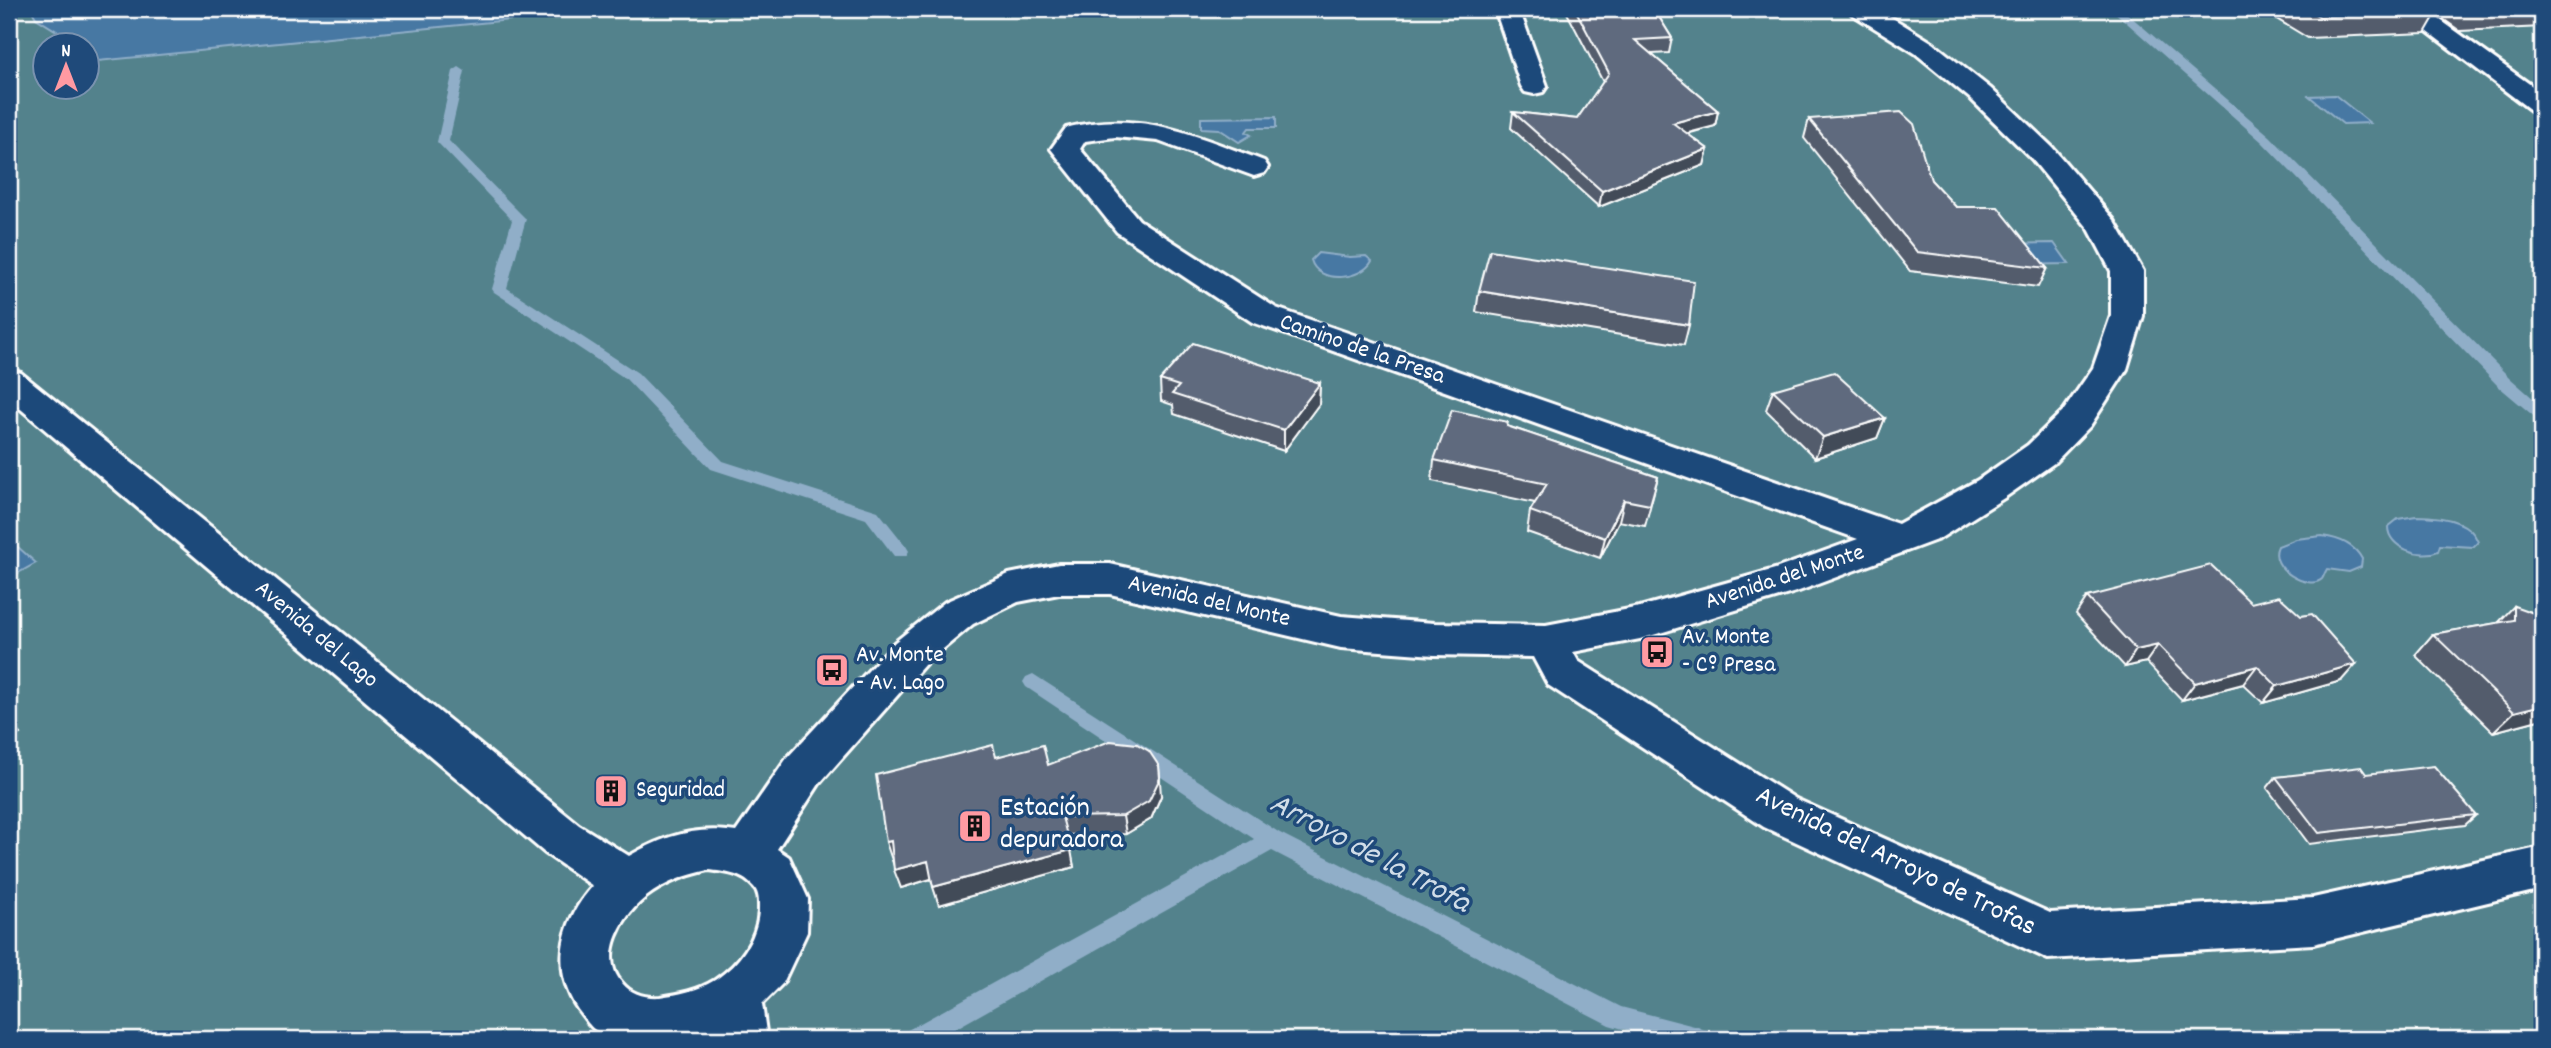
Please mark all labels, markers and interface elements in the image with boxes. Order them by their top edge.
north arrow [32,32,102,102]
text: N [61,39,71,66]
street label: Camino de la Presa [1275,306,1450,394]
street label: Avenida del Monte [1701,536,1869,620]
street label: Avenida del Monte [1125,567,1293,637]
street label: Avenida del Lago [247,573,385,697]
place label: Av. Monte - Cº Presa [1682,621,1776,683]
bus stop icon: Av. Monte - Cº Presa [1638,633,1676,671]
place label: Av. Monte - Av. Lago [856,639,945,701]
bus stop icon: Av. Monte - Av. Lago [813,651,851,689]
building icon: Seguridad [592,772,630,810]
place label: Seguridad [636,774,725,808]
street label: Avenida del Arroyo de Trofas [1748,778,2042,948]
water label: Arroyo de la Trofa [1260,783,1479,928]
place label: Estación depuradora [1000,790,1124,862]
building icon: Estación depuradora [956,807,994,845]

